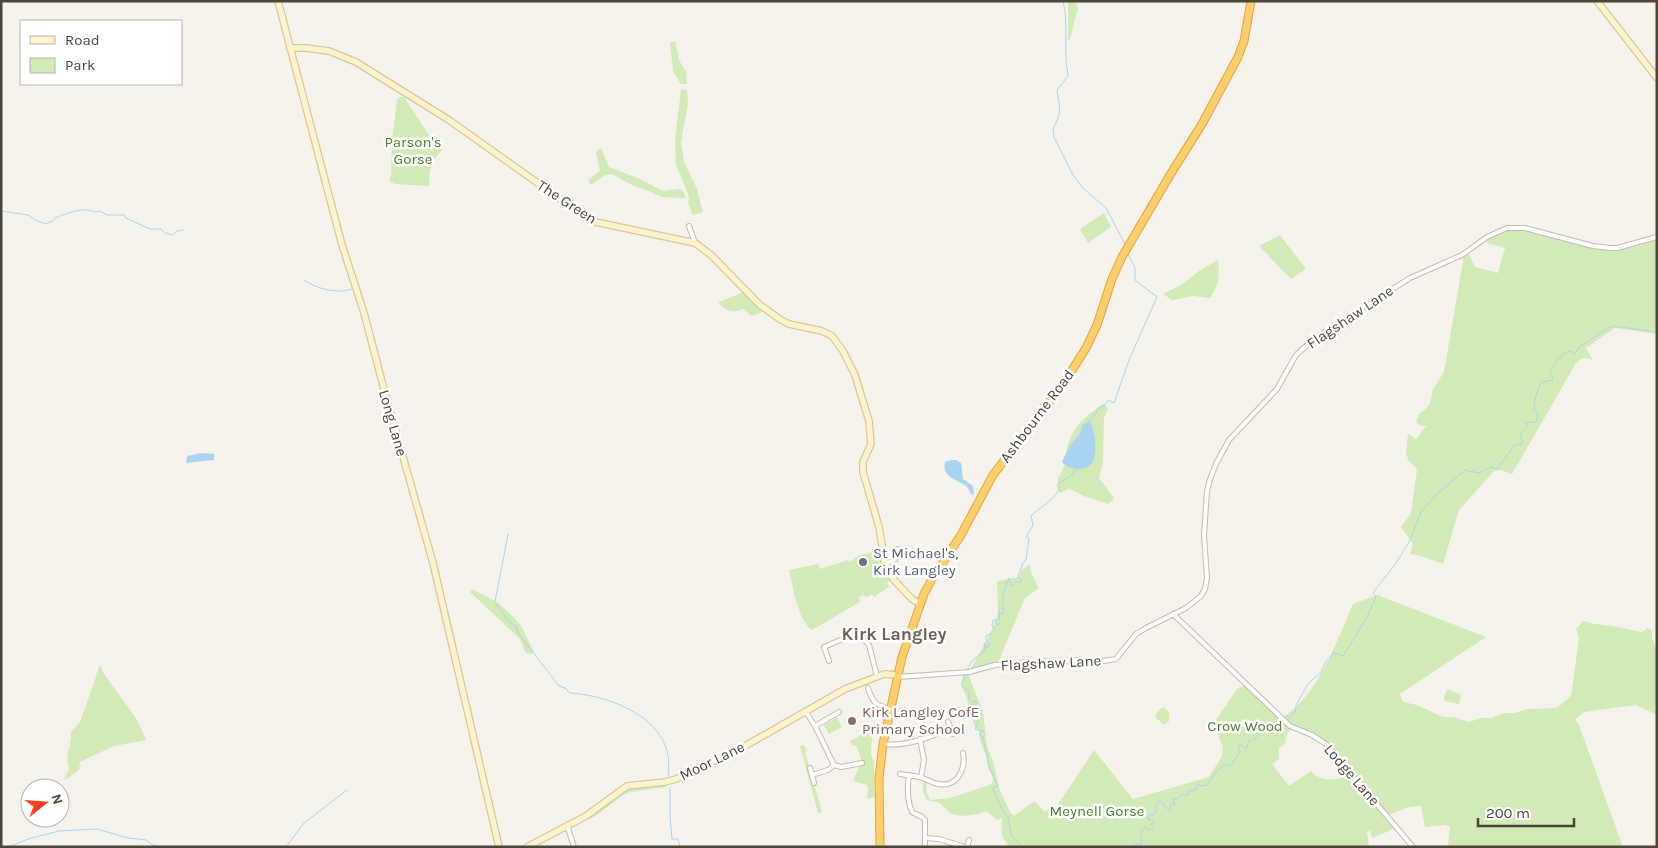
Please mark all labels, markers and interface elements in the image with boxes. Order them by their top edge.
legend [20,20,182,85]
text: Road [65,31,100,49]
text: Park [65,56,95,74]
park label: Parson's Gorse [384,133,442,168]
street label: The Green [534,176,600,228]
street label: Flagshaw Lane [1303,281,1397,353]
street label: Ashbourne Road [996,366,1078,466]
street label: Long Lane [375,388,411,458]
place label: St Michael's, Kirk Langley [873,544,958,579]
marker: St Michael's, Kirk Langley [857,556,869,568]
district label: Kirk Langley [841,623,947,645]
street label: Flagshaw Lane [1000,651,1102,675]
place label: Kirk Langley CofE Primary School [862,703,979,738]
marker: Kirk Langley CofE Primary School [846,715,858,727]
park label: Crow Wood [1207,717,1283,735]
street label: Moor Lane [677,738,747,784]
street label: Lodge Lane [1320,740,1384,810]
north arrow [20,778,70,828]
text: N [47,792,67,807]
scale bar [1478,796,1574,828]
park label: Meynell Gorse [1050,802,1144,820]
text: 200 m [1486,804,1530,822]

